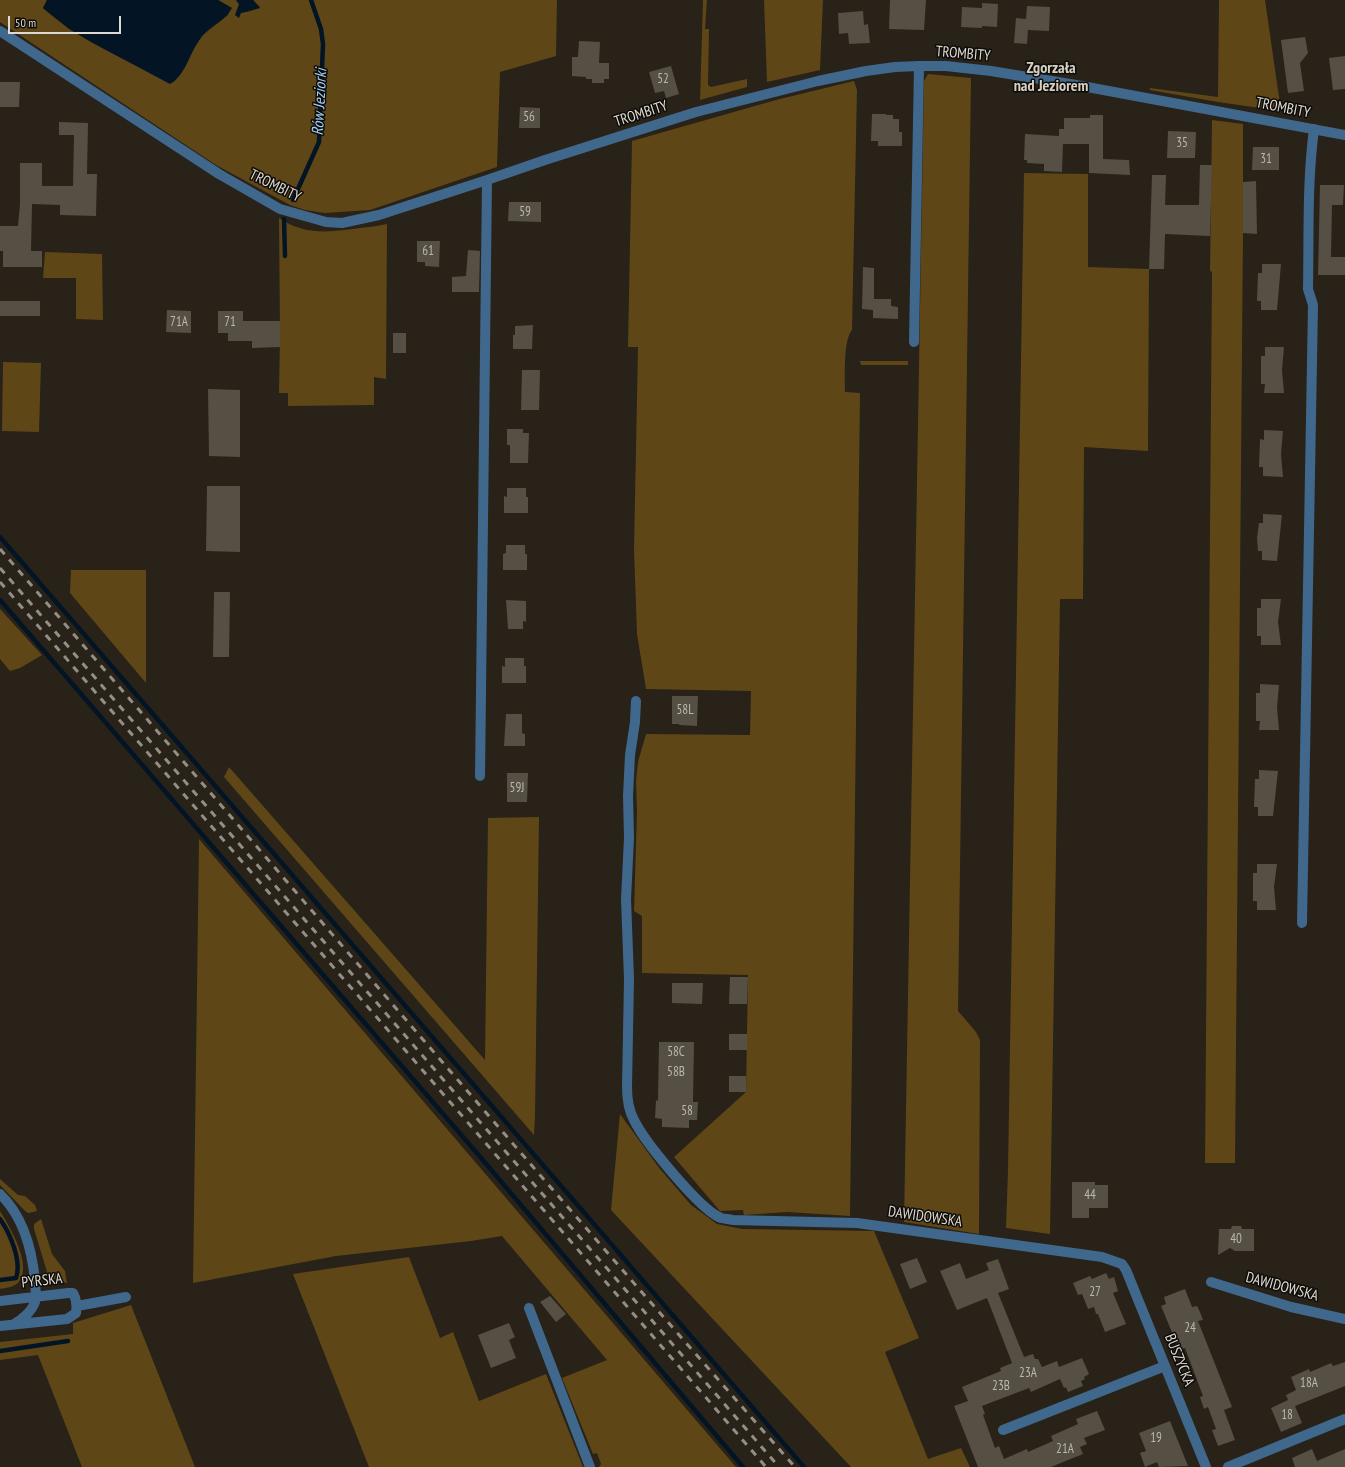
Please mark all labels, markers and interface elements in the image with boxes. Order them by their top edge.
scale bar [10,8,123,34]
text: 50 m [15,15,36,30]
street label: TROMBITY [935,43,991,65]
district label: Zgorzała nad Jeziorem [1014,58,1088,96]
water label: Rów Jeziorki [309,68,331,136]
house number: 52 [657,71,669,87]
street label: TROMBITY [1254,94,1312,122]
street label: TROMBITY [612,97,670,131]
house number: 56 [523,109,535,125]
house number: 35 [1176,135,1188,151]
house number: 31 [1260,151,1272,167]
street label: TROMBITY [246,166,304,206]
house number: 59 [519,204,531,220]
house number: 61 [422,243,434,259]
house number: 71A [170,314,188,330]
house number: 71 [224,314,236,330]
house number: 58L [676,702,694,718]
house number: 59J [510,780,524,796]
house number: 58C [667,1044,685,1060]
house number: 58B [667,1064,685,1080]
house number: 58 [681,1103,693,1119]
house number: 44 [1084,1187,1096,1203]
street label: DAWIDOWSKA [887,1203,963,1231]
house number: 40 [1230,1231,1242,1247]
street label: DAWIDOWSKA [1244,1269,1320,1305]
street label: PYRSKA [21,1270,63,1292]
house number: 27 [1089,1284,1101,1300]
house number: 24 [1184,1320,1196,1336]
street label: BUSZYCKA [1160,1331,1198,1389]
house number: 23A [1019,1365,1037,1381]
house number: 18A [1300,1375,1318,1391]
house number: 23B [992,1378,1010,1394]
house number: 18 [1281,1407,1293,1423]
house number: 19 [1150,1430,1162,1446]
house number: 21A [1056,1441,1074,1457]

